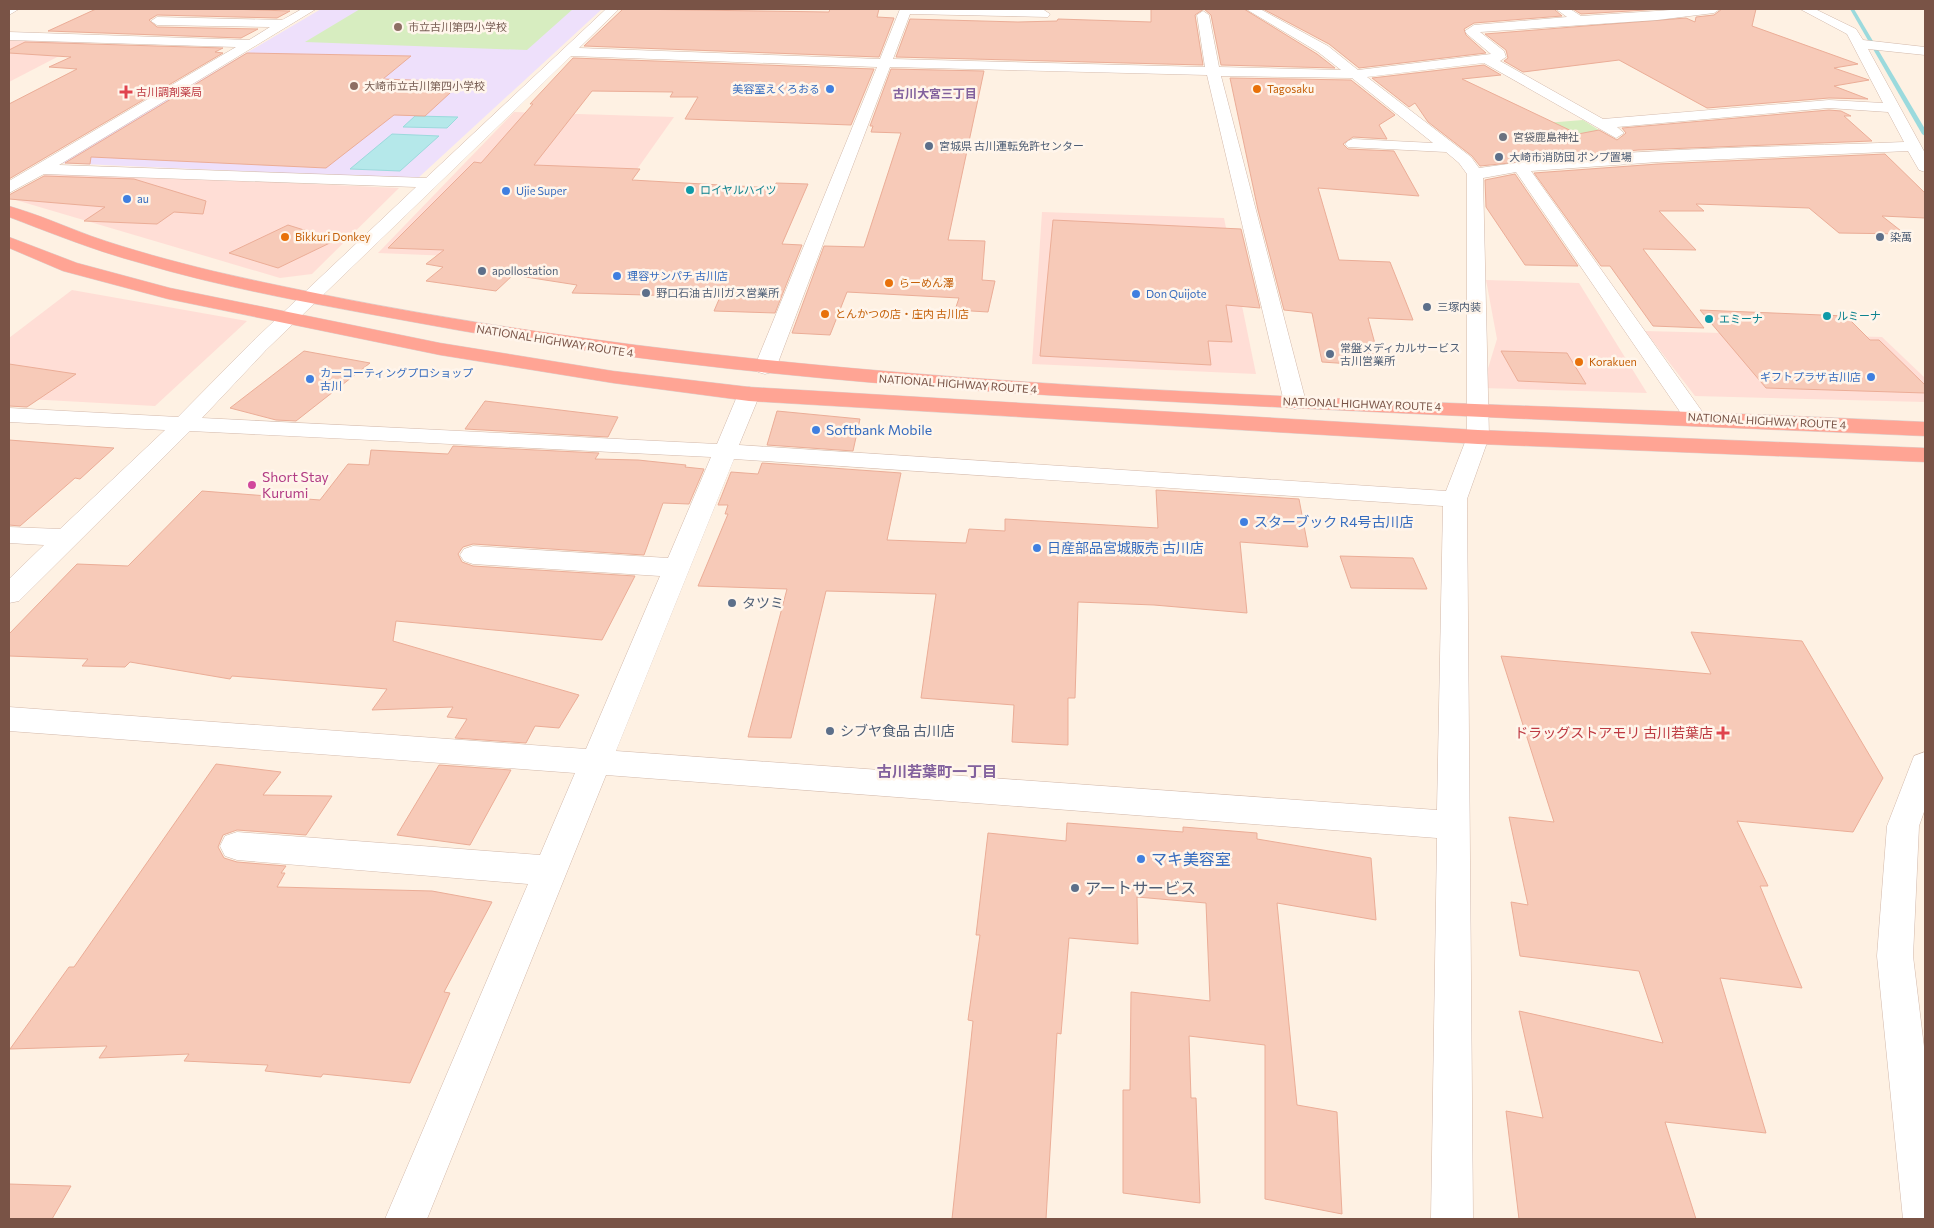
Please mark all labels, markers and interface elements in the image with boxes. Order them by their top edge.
place label: 市立古川第四小学校 [408,20,507,33]
marker: 市立古川第四小学校 [392,21,404,33]
place label: 大崎市立古川第四小学校 [364,79,485,92]
marker: 大崎市立古川第四小学校 [348,80,360,92]
place label: 美容室えくろおる [732,82,820,95]
place label: Tagosaku [1267,82,1314,95]
marker: 美容室えくろおる [824,83,836,95]
marker: Tagosaku [1251,83,1263,95]
place label: 古川調剤薬局 [136,85,202,98]
marker: 古川調剤薬局 [120,86,132,98]
district label: 古川大宮三丁目 [893,86,977,100]
place label: 宮袋鹿島神社 [1513,130,1579,143]
marker: 宮袋鹿島神社 [1497,131,1509,143]
place label: 宮城県 古川運転免許センター [939,139,1084,152]
marker: 宮城県 古川運転免許センター [923,140,935,152]
place label: 大崎市消防団 ポンプ置場 [1509,150,1632,163]
marker: 大崎市消防団 ポンプ置場 [1493,151,1505,163]
place label: ロイヤルハイツ [700,183,776,196]
place label: Ujie Super [516,184,567,197]
marker: ロイヤルハイツ [684,184,696,196]
marker: Ujie Super [500,185,512,197]
place label: au [137,192,149,205]
marker: au [121,193,133,205]
place label: Bikkuri Donkey [295,230,371,243]
place label: 染萬 [1890,230,1912,243]
marker: Bikkuri Donkey [279,231,291,243]
marker: 染萬 [1874,231,1886,243]
place label: apollostation [492,264,558,277]
marker: apollostation [476,265,488,277]
place label: 理容サンパチ 古川店 [627,269,728,282]
marker: 理容サンパチ 古川店 [611,270,623,282]
place label: らーめん澤 [899,276,954,289]
marker: らーめん澤 [883,277,895,289]
place label: 野口石油 古川ガス営業所 [656,286,780,299]
marker: 野口石油 古川ガス営業所 [640,287,652,299]
place label: Don Quijote [1146,287,1207,300]
marker: Don Quijote [1130,288,1142,300]
place label: 三塚内装 [1437,300,1481,313]
marker: 三塚内装 [1421,301,1433,313]
place label: とんかつの店・庄内 古川店 [835,307,969,320]
marker: とんかつの店・庄内 古川店 [819,308,831,320]
place label: ルミーナ [1837,309,1881,322]
marker: ルミーナ [1821,310,1833,322]
place label: エミーナ [1719,312,1763,325]
marker: エミーナ [1703,313,1715,325]
street label: NATIONAL HIGHWAY ROUTE 4 [476,322,635,359]
place label: 常盤メディカルサービス 古川営業所 [1340,341,1460,367]
marker: 常盤メディカルサービス 古川営業所 [1324,348,1336,360]
place label: Korakuen [1589,355,1637,368]
marker: Korakuen [1573,356,1585,368]
place label: カーコーティングプロショップ 古川 [320,366,473,392]
place label: ギフトプラザ 古川店 [1760,370,1861,383]
street label: NATIONAL HIGHWAY ROUTE 4 [878,371,1038,396]
marker: ギフトプラザ 古川店 [1865,371,1877,383]
marker: カーコーティングプロショップ 古川 [304,373,316,385]
street label: NATIONAL HIGHWAY ROUTE 4 [1282,394,1442,413]
street label: NATIONAL HIGHWAY ROUTE 4 [1687,410,1847,431]
place label: Softbank Mobile [826,421,932,438]
marker: Softbank Mobile [810,424,822,436]
place label: Short Stay Kurumi [262,468,329,501]
marker: Short Stay Kurumi [246,479,258,491]
place label: スターブック R4号古川店 [1254,513,1413,530]
marker: スターブック R4号古川店 [1238,516,1250,528]
place label: 日産部品宮城販売 古川店 [1047,539,1204,556]
marker: 日産部品宮城販売 古川店 [1031,542,1043,554]
place label: タツミ [742,594,784,611]
marker: タツミ [726,597,738,609]
place label: シブヤ食品 古川店 [840,722,955,739]
place label: ドラッグストアモリ 古川若葉店 [1514,724,1713,741]
marker: シブヤ食品 古川店 [824,725,836,737]
marker: ドラッグストアモリ 古川若葉店 [1717,727,1729,739]
district label: 古川若葉町一丁目 [877,762,997,780]
place label: マキ美容室 [1151,849,1231,868]
marker: マキ美容室 [1135,853,1147,865]
place label: アートサービス [1085,878,1196,897]
marker: アートサービス [1069,882,1081,894]

